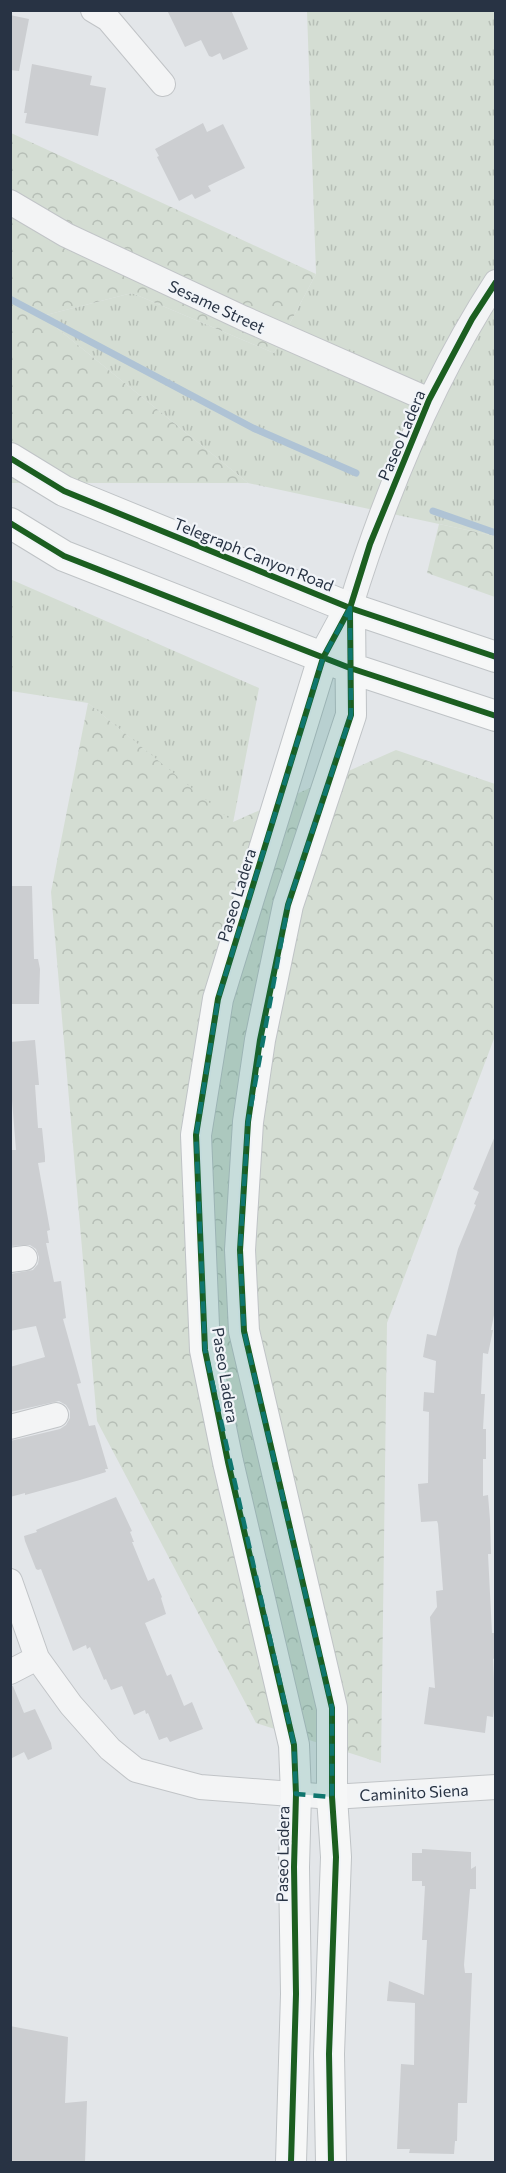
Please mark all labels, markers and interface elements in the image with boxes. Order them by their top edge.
street label: Sesame Street [166,275,269,337]
street label: Paseo Ladera [373,387,429,483]
street label: Telegraph Canyon Road [171,513,337,595]
street label: Paseo Ladera [213,846,259,944]
street label: Paseo Ladera [209,1326,243,1424]
street label: Caminito Siena [359,1780,469,1804]
street label: Paseo Ladera [272,1806,292,1902]

